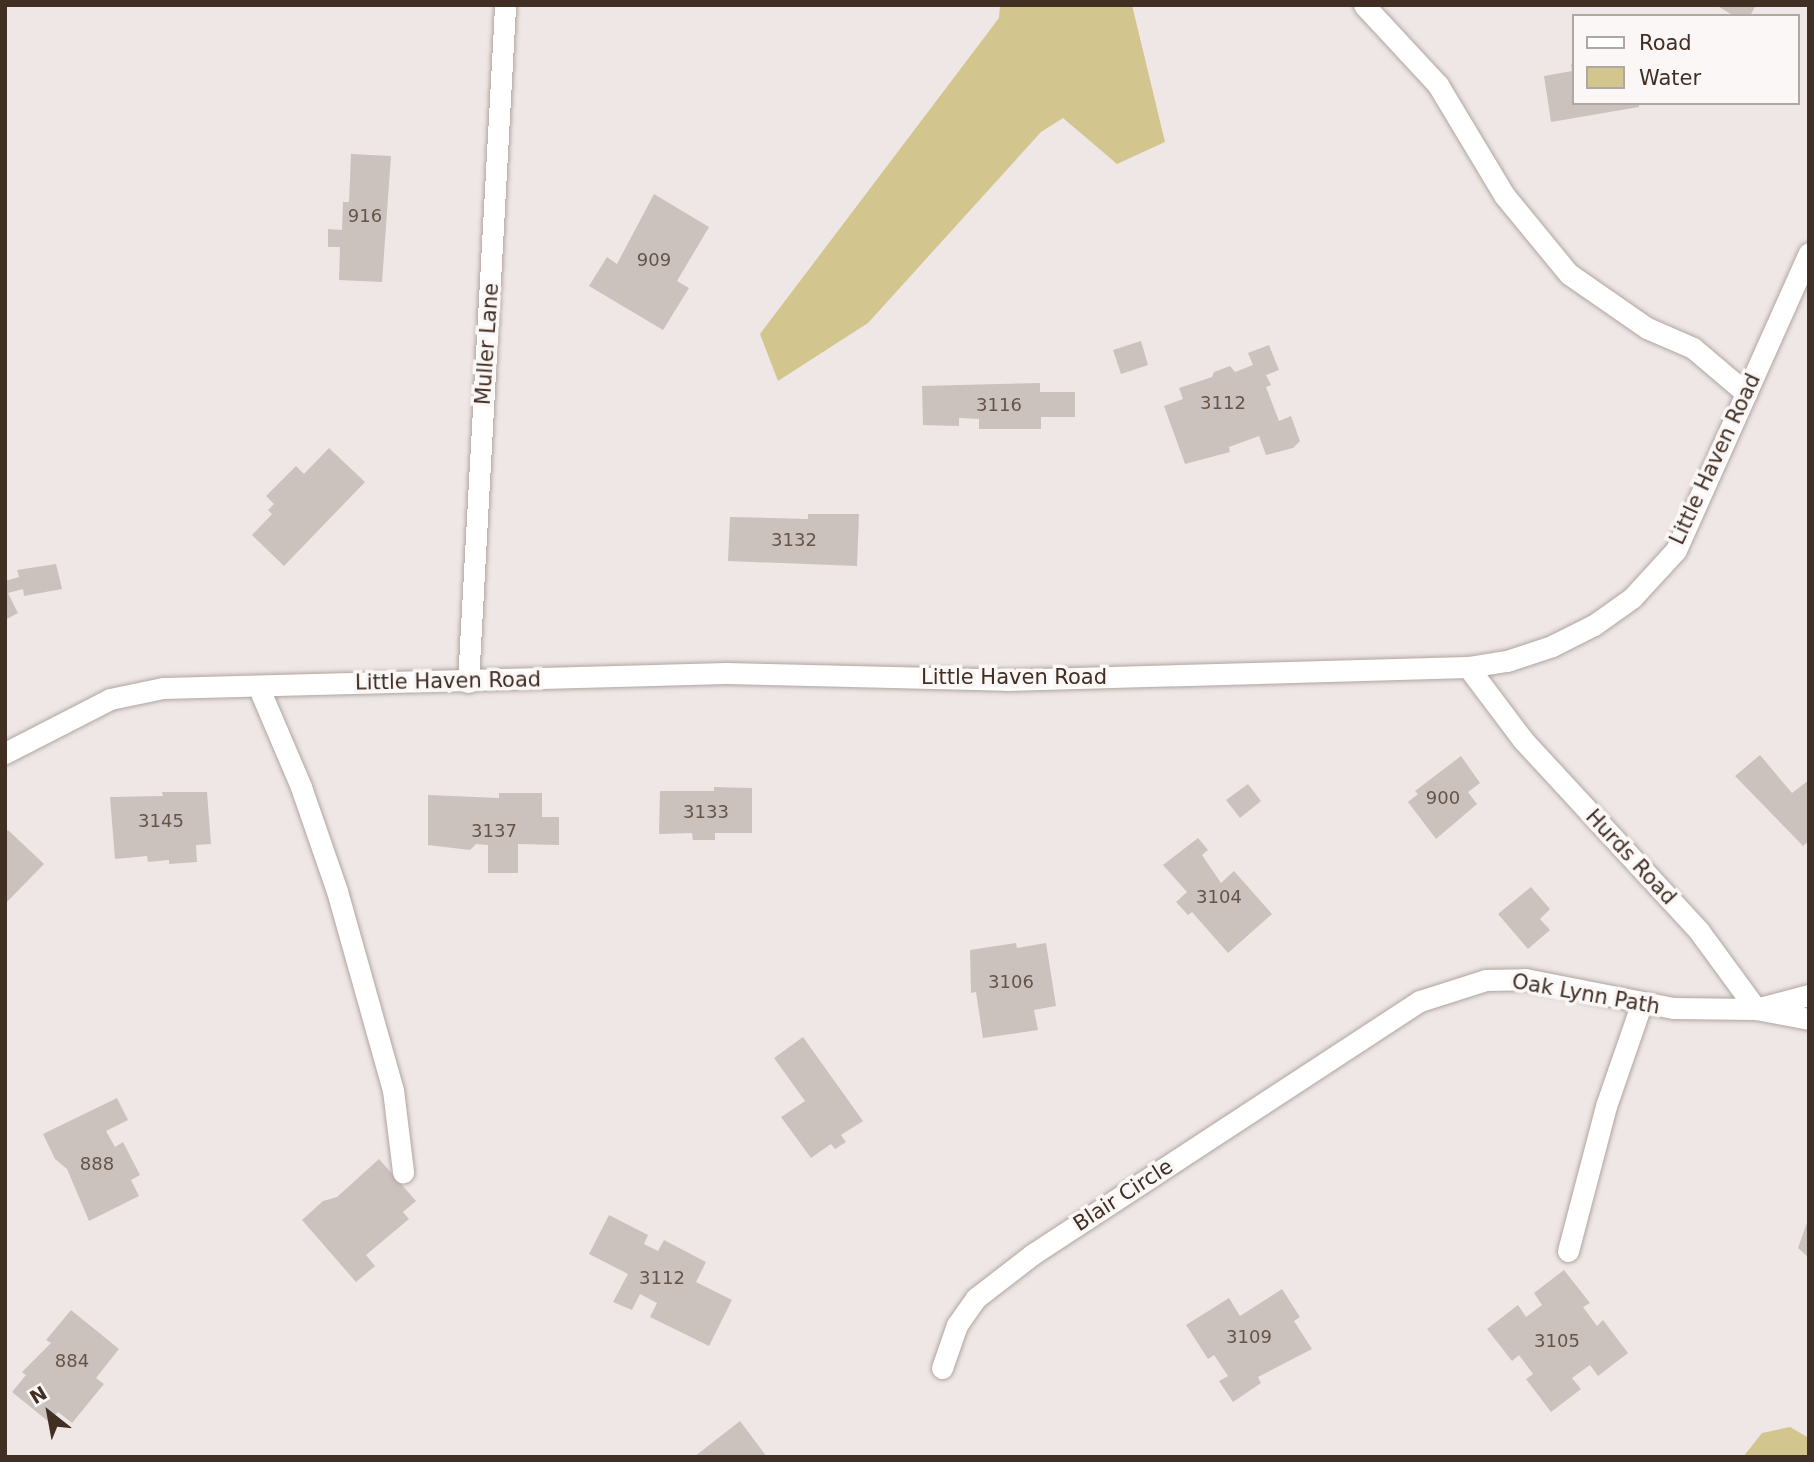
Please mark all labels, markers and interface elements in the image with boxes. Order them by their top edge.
legend [1573,14,1800,105]
text: Road [1639,31,1692,55]
text: Water [1639,66,1701,90]
house number: 916 [348,205,382,227]
house number: 909 [637,249,671,271]
street label: Muller Lane [470,282,504,406]
street label: Little Haven Road [1664,369,1766,549]
house number: 3112 [1200,392,1246,414]
house number: 3116 [976,394,1022,416]
house number: 3132 [771,529,817,551]
street label: Little Haven Road [921,664,1107,690]
street label: Little Haven Road [355,667,541,695]
house number: 900 [1426,787,1460,809]
house number: 3133 [683,801,729,823]
street label: Hurds Road [1581,804,1681,910]
house number: 3145 [138,810,184,832]
house number: 3137 [471,820,517,842]
house number: 3104 [1196,886,1242,908]
street label: Oak Lynn Path [1510,969,1662,1019]
house number: 3106 [988,971,1034,993]
house number: 888 [80,1153,114,1175]
street label: Blair Circle [1069,1154,1177,1236]
house number: 3112 [639,1267,685,1289]
house number: 3109 [1226,1326,1272,1348]
house number: 3105 [1534,1330,1580,1352]
house number: 884 [55,1350,89,1372]
north arrow [14,1378,84,1448]
text: N [26,1381,51,1409]

